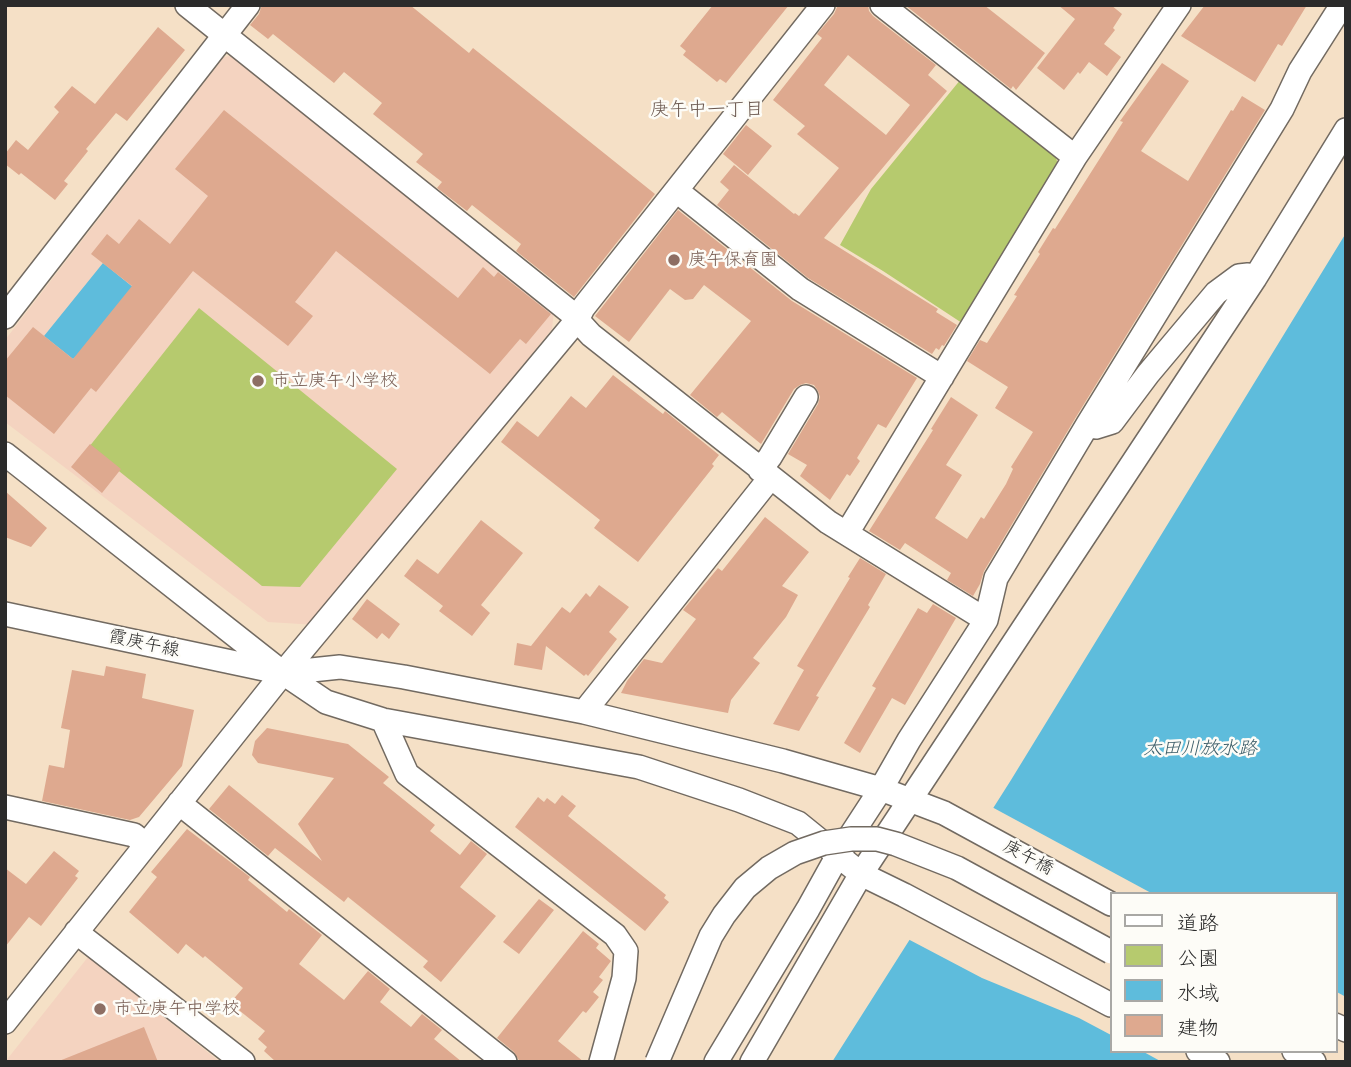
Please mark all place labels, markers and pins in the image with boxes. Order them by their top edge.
place label: 庚午保育園 [688,249,778,271]
marker: 庚午保育園 [666,252,682,268]
place label: 市立庚午小学校 [272,370,398,392]
marker: 市立庚午小学校 [250,373,266,389]
place label: 市立庚午中学校 [114,998,240,1020]
marker: 市立庚午中学校 [92,1001,108,1017]

